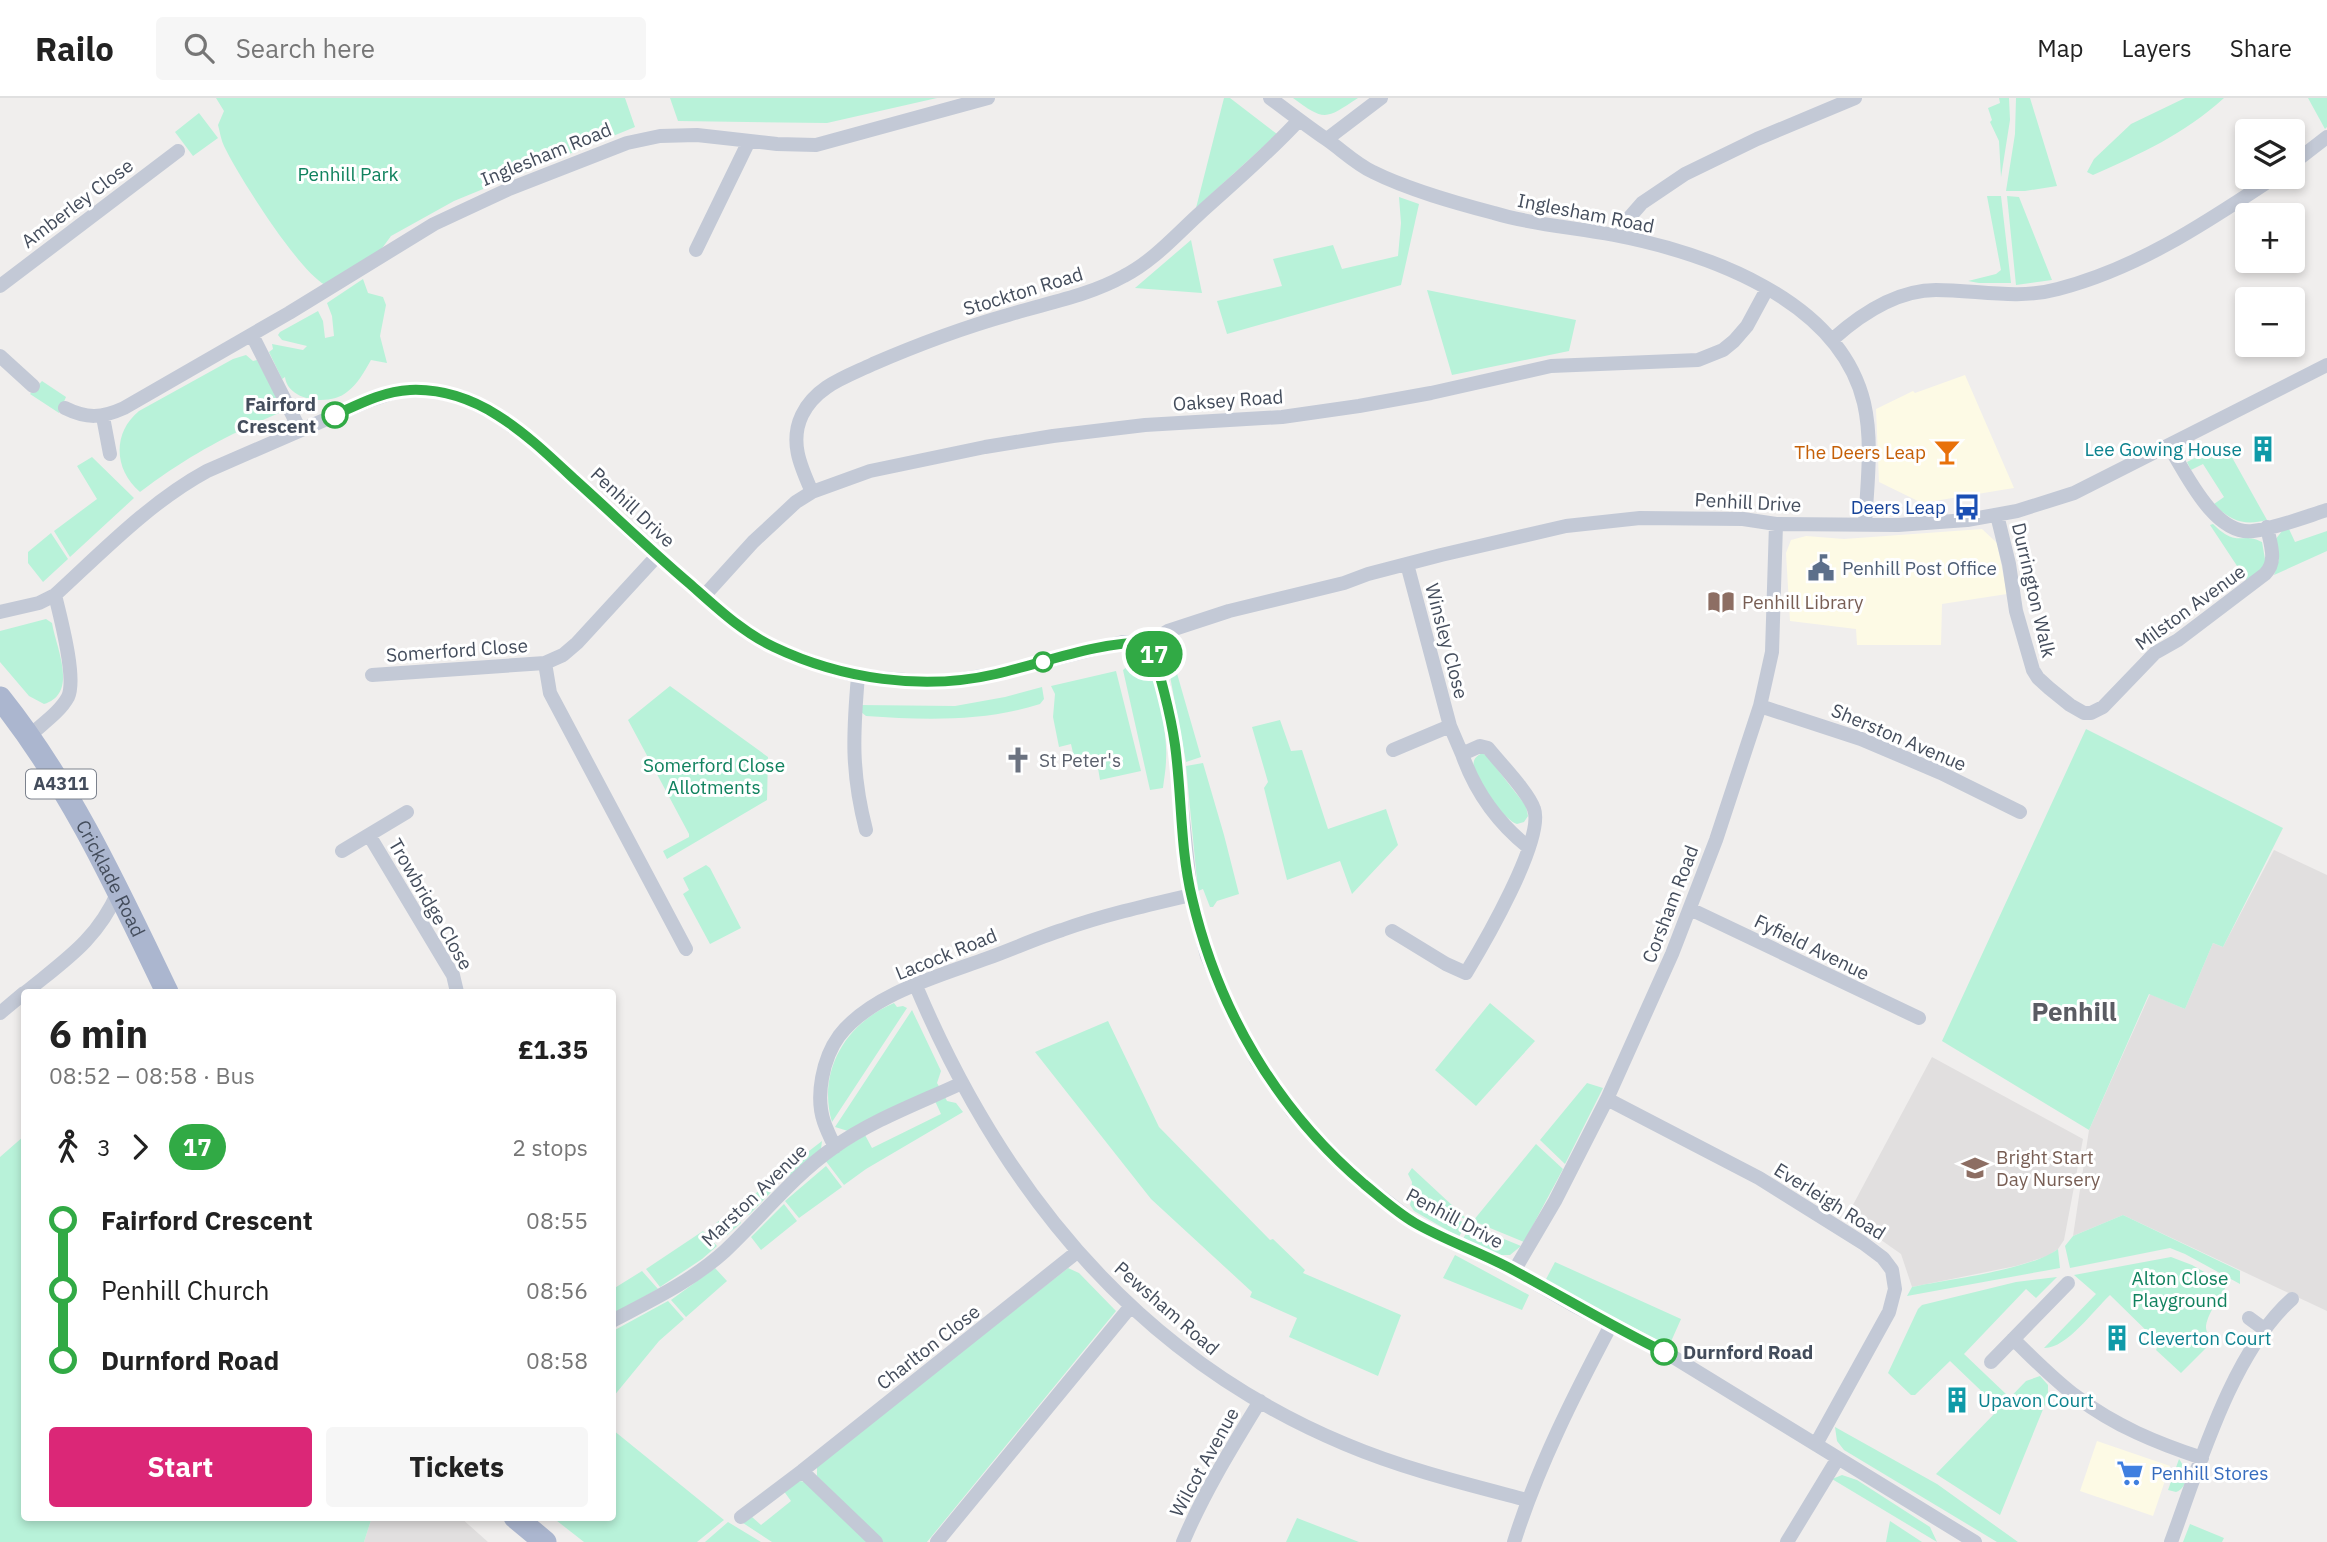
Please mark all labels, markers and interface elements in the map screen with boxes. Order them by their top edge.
search box [156,17,646,80]
text: Railo [35,27,114,70]
icon: search [180,29,218,67]
text: Search here [236,31,375,65]
text: Map [2037,32,2084,64]
text: Layers [2122,32,2192,64]
text: Share [2230,32,2292,64]
street label: Inglesham Road [477,117,615,191]
map controls [2235,119,2305,357]
button: layers [2235,119,2305,189]
street label: Amberley Close [16,153,138,253]
park label: Penhill Park [297,162,399,186]
street label: Inglesham Road [1516,188,1656,238]
button: + [2235,203,2305,273]
street label: Stockton Road [960,261,1086,321]
button: − [2235,287,2305,357]
street label: Oaksey Road [1172,384,1284,416]
place label: Fairford Crescent [237,392,316,438]
marker: Fairford Crescent [322,402,348,428]
building icon: Lee Gowing House [2248,434,2278,464]
bar icon: The Deers Leap [1932,437,1962,467]
place label: Lee Gowing House [2084,437,2242,461]
place label: The Deers Leap [1794,440,1926,464]
street label: Penhill Drive [586,462,680,552]
street label: Penhill Drive [1694,487,1802,517]
bus stop icon: Deers Leap [1952,492,1982,522]
place label: Deers Leap [1851,495,1946,519]
street label: Durrington Walk [2007,520,2061,660]
public building icon: Penhill Post Office [1806,553,1836,583]
place label: Penhill Post Office [1842,556,1997,580]
street label: Milston Avenue [2130,559,2250,655]
street label: Winsley Close [1420,581,1474,701]
library icon: Penhill Library [1706,587,1736,617]
place label: Penhill Library [1742,590,1864,614]
line badge: 17 [1122,631,1186,677]
street label: Somerford Close [385,633,529,667]
text: 17 [1140,638,1168,670]
unlabelled marker [1033,652,1053,672]
street label: Sherston Avenue [1828,698,1970,776]
church icon: St Peter's [1003,745,1033,775]
place label: St Peter's [1039,748,1121,772]
park label: Somerford Close Allotments [643,753,785,799]
road number: A4311 [26,770,96,798]
street label: Cricklade Road [71,815,151,941]
street label: Trowbridge Close [384,834,478,974]
street label: Corsham Road [1637,842,1703,966]
street label: Fyfield Avenue [1751,909,1873,985]
street label: Lacock Road [892,923,1000,985]
district label: Penhill [2031,994,2117,1028]
text: 6 min [49,1009,148,1058]
text: £1.35 [518,1032,588,1066]
text: 08:52 – 08:58 · Bus [49,1060,255,1090]
icon: walk [49,1128,87,1166]
icon: forward [121,1128,159,1166]
text: 17 [183,1131,212,1163]
text: 3 [97,1132,111,1162]
text: 2 stops [512,1132,588,1162]
street label: Marston Avenue [696,1139,812,1251]
place label: Bright Start Day Nursery [1996,1145,2101,1191]
school or university icon: Bright Start Day Nursery [1960,1153,1990,1183]
street label: Everleigh Road [1770,1157,1890,1245]
street label: Penhill Drive [1402,1182,1508,1254]
text: Fairford Crescent [101,1203,313,1237]
text: 08:55 [526,1205,588,1235]
street label: Pewsham Road [1110,1256,1224,1360]
park label: Alton Close Playground [2131,1266,2229,1312]
text: Penhill Church [101,1273,270,1307]
text: 08:56 [526,1275,588,1305]
street label: Charlton Close [872,1299,984,1395]
building icon: Cleverton Court [2102,1323,2132,1353]
place label: Cleverton Court [2138,1326,2271,1350]
marker: Durnford Road [1651,1339,1677,1365]
place label: Durnford Road [1683,1340,1813,1364]
text: Durnford Road [101,1343,279,1377]
text: 08:58 [526,1345,588,1375]
building icon: Upavon Court [1942,1385,1972,1415]
place label: Upavon Court [1978,1388,2094,1412]
street label: Wilcot Avenue [1164,1403,1244,1521]
button: Start [49,1427,312,1507]
button: Tickets [326,1427,588,1507]
supermarket icon: Penhill Stores [2115,1458,2145,1488]
place label: Penhill Stores [2151,1461,2268,1485]

